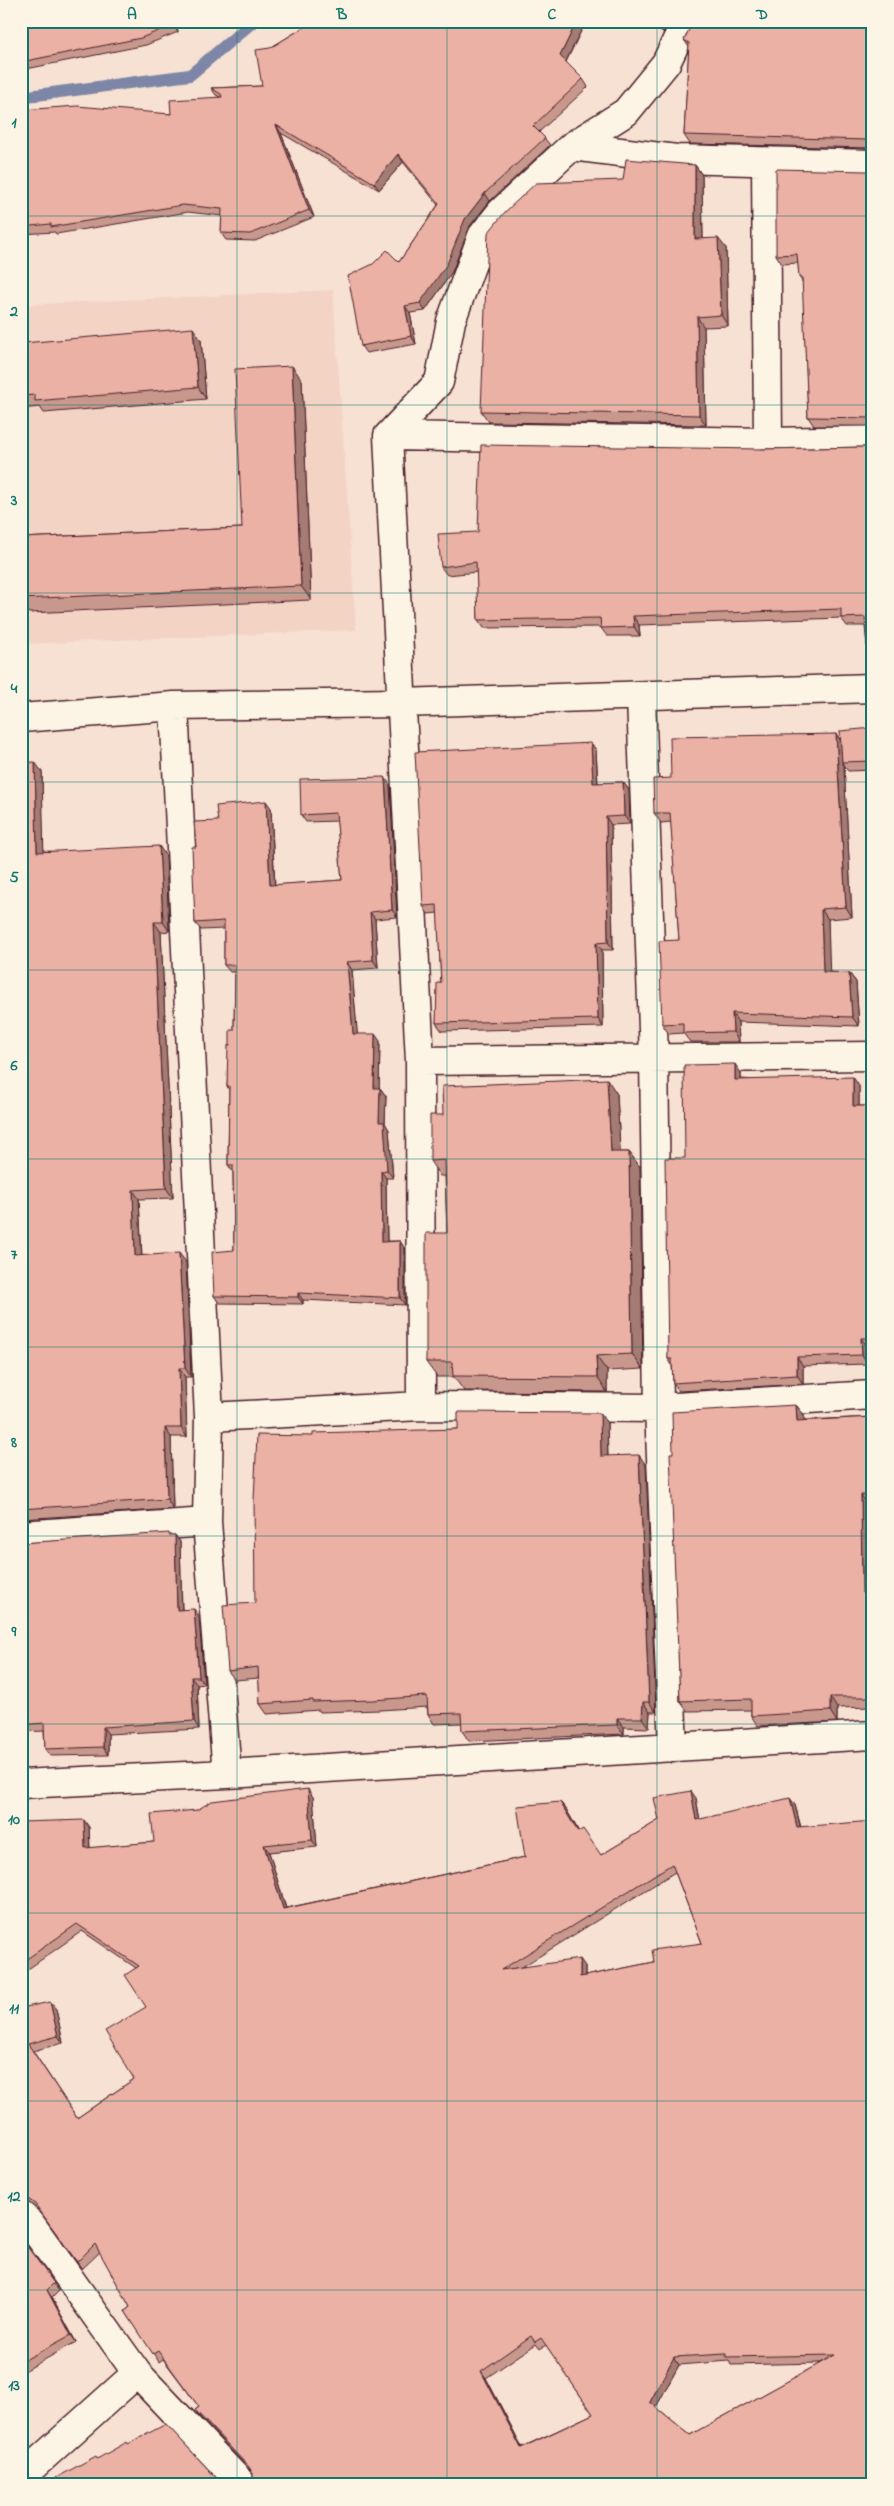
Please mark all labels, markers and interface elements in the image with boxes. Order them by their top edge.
text: A [127,3,137,27]
text: B [336,3,348,27]
text: C [548,3,557,27]
text: D [755,3,768,27]
text: 1 [11,111,17,135]
text: 2 [9,300,18,324]
text: 3 [10,489,18,513]
text: 4 [10,677,18,701]
text: 5 [9,866,19,890]
text: 6 [9,1054,18,1078]
text: 7 [11,1243,18,1267]
text: 8 [10,1431,17,1455]
text: 9 [11,1620,17,1644]
text: 10 [8,1808,20,1832]
text: 11 [9,1997,20,2021]
text: 12 [7,2185,21,2209]
text: 13 [8,2374,20,2398]

